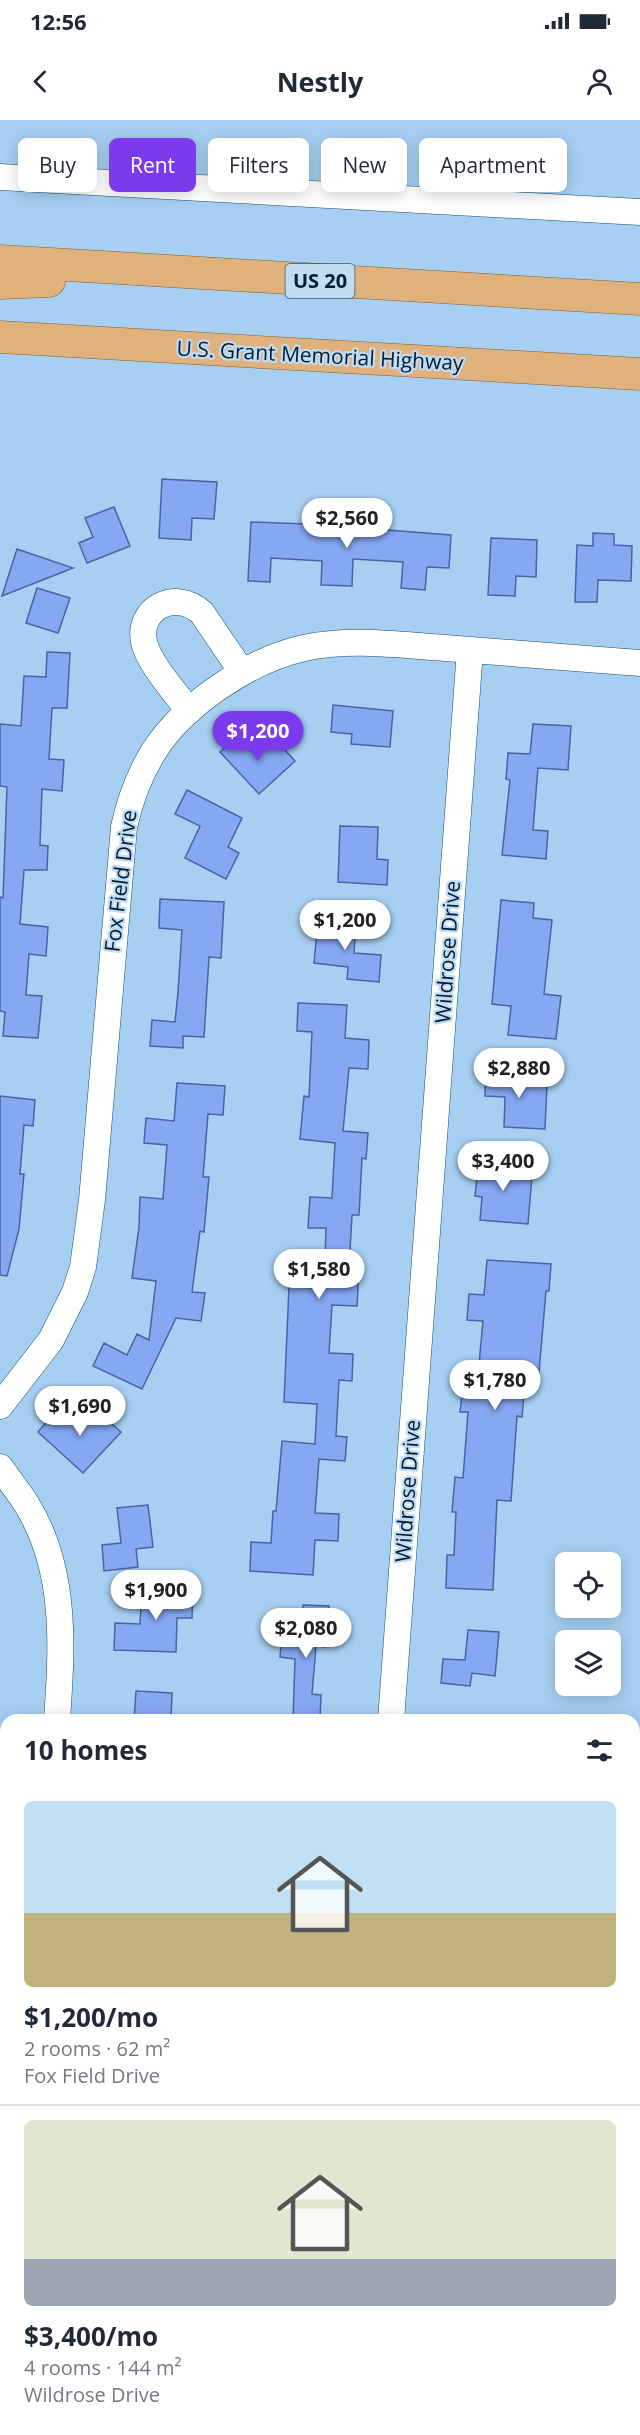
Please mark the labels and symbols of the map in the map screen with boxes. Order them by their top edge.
road number: US 20 [286,264,354,298]
street label: U.S. Grant Memorial Highway [176,334,465,377]
pin: $2,560 [298,498,396,549]
pin: $1,200 [209,711,307,762]
street label: Fox Field Drive [97,808,143,953]
street label: Wildrose Drive [428,880,466,1024]
pin: $1,200 [296,900,394,951]
pin: $2,880 [470,1048,568,1099]
pin: $3,400 [454,1141,552,1192]
pin: $1,580 [270,1249,368,1300]
pin: $1,780 [446,1360,544,1411]
pin: $1,690 [31,1386,129,1437]
street label: Wildrose Drive [388,1419,426,1563]
pin: $1,900 [107,1570,205,1621]
pin: $2,080 [257,1608,355,1659]

